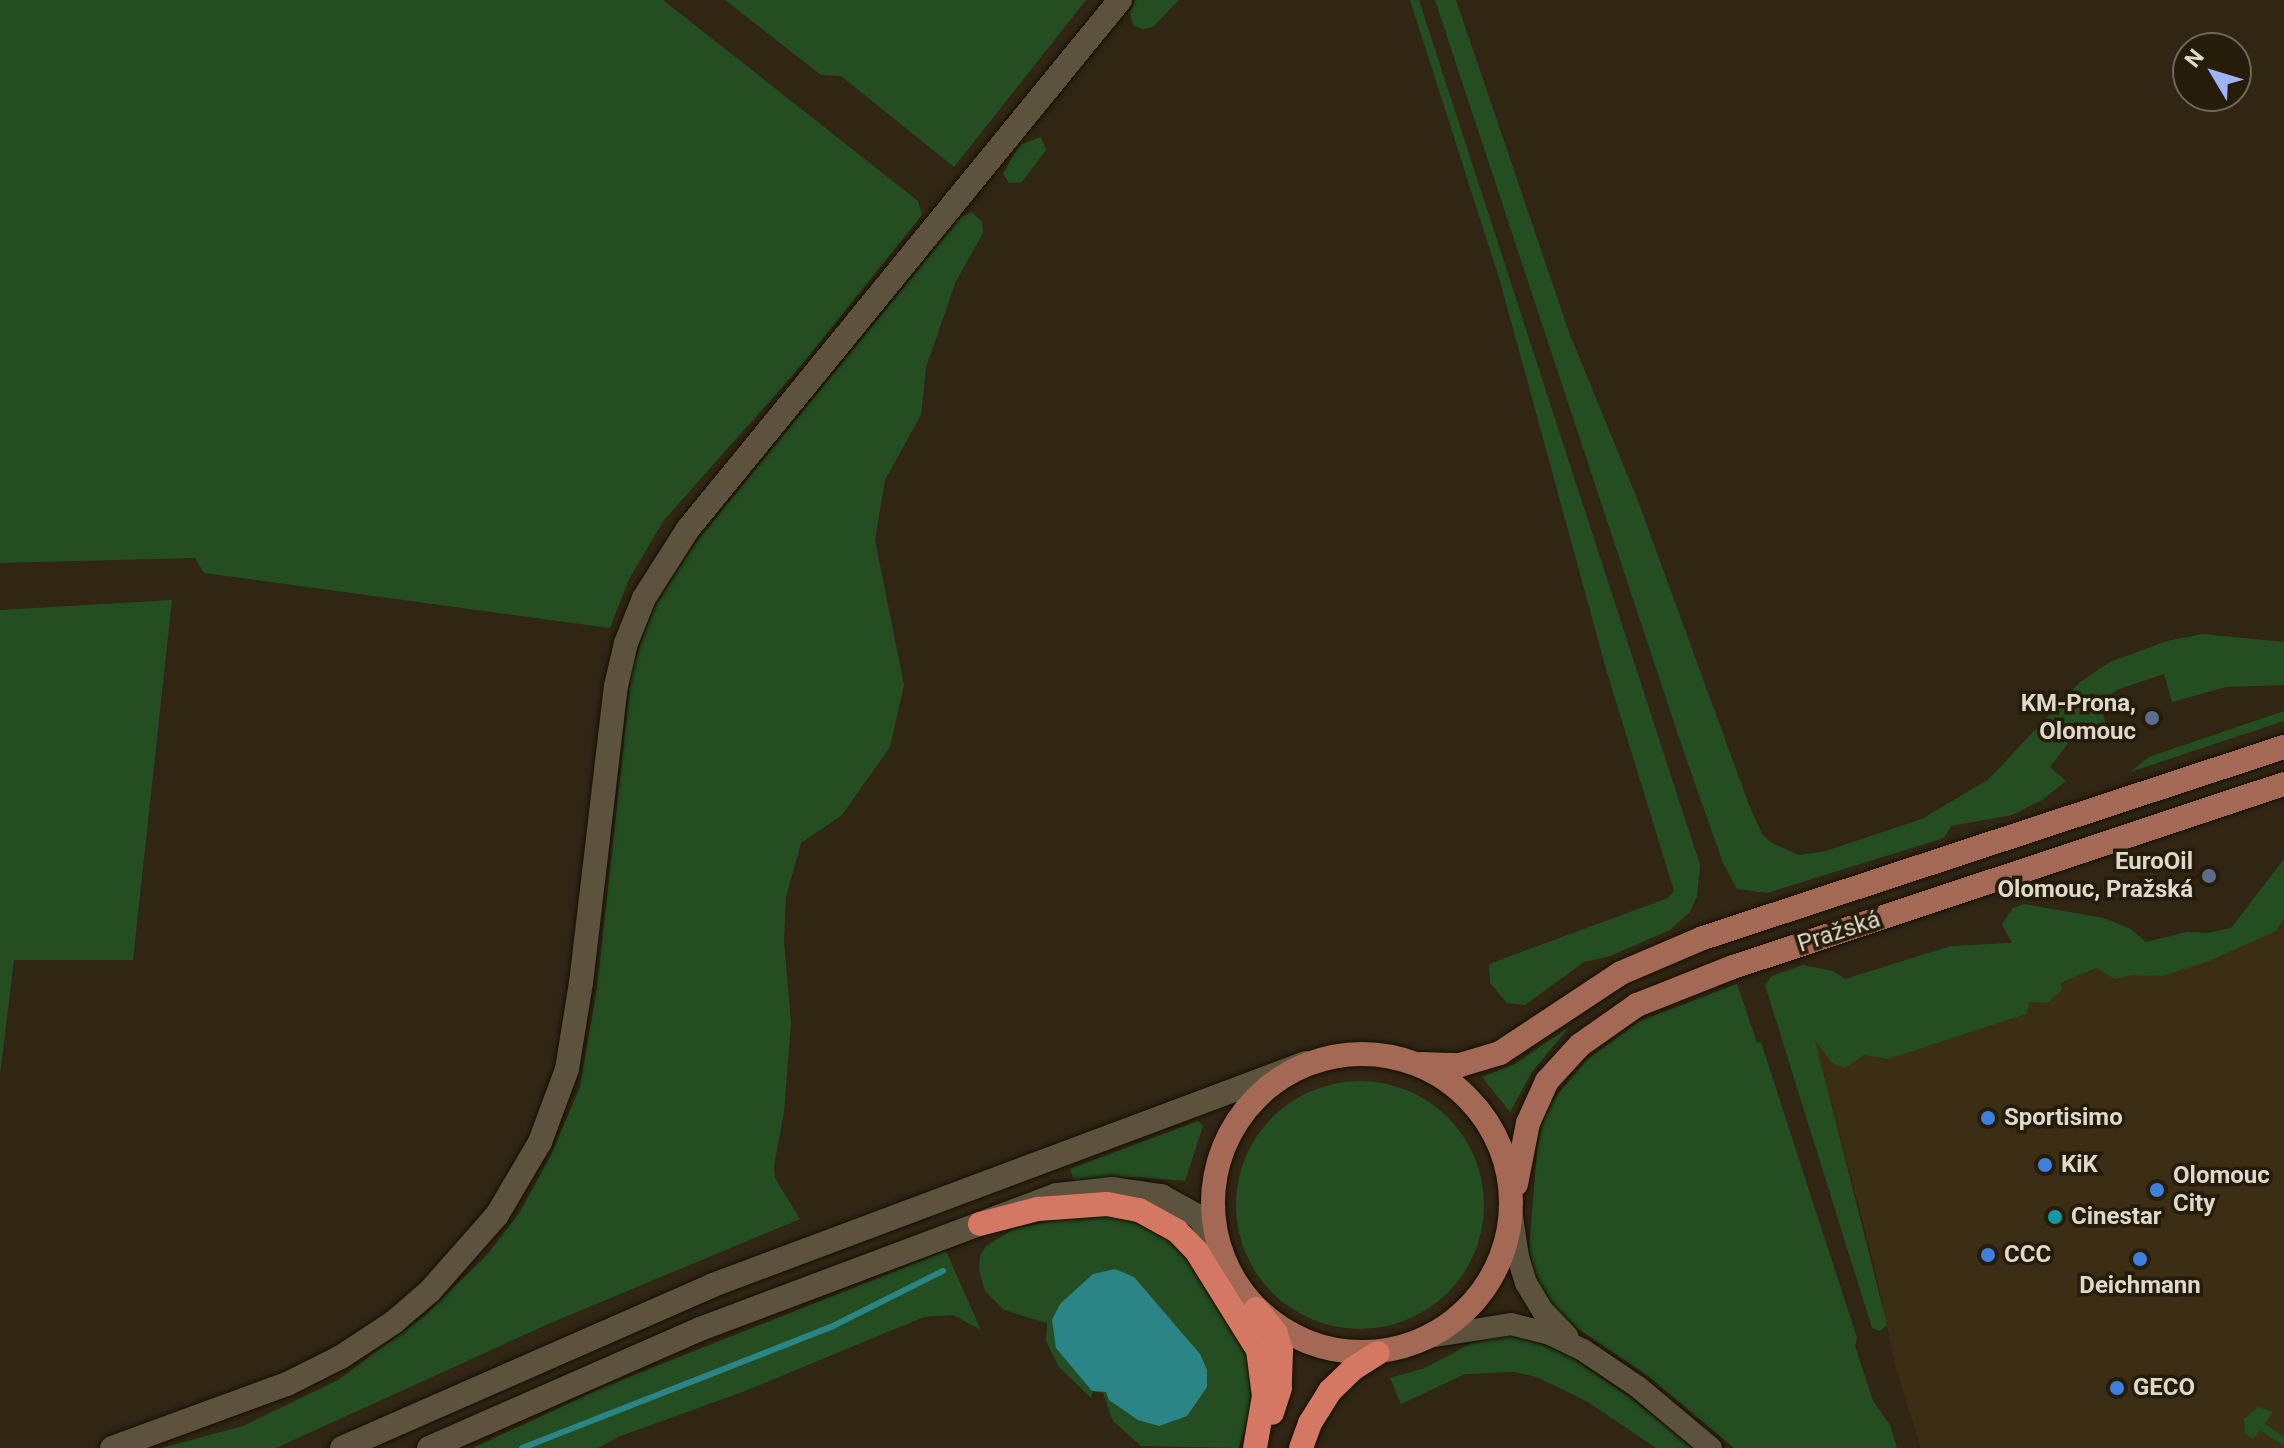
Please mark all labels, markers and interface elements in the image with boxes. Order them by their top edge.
north arrow [2172,32,2252,112]
text: N [2180,44,2209,72]
place label: KM-Prona, Olomouc [2021,690,2136,746]
marker: KM-Prona, Olomouc [2143,709,2161,727]
place label: EuroOil Olomouc, Pražská [1997,848,2193,904]
marker: EuroOil Olomouc, Pražská [2200,867,2218,885]
street label: Pražská [1794,905,1884,959]
place label: Sportisimo [2004,1104,2123,1132]
marker: Sportisimo [1979,1109,1997,1127]
place label: KiK [2061,1151,2098,1179]
marker: KiK [2036,1156,2054,1174]
place label: Olomouc City [2173,1162,2270,1218]
marker: Olomouc City [2148,1181,2166,1199]
place label: Cinestar [2071,1203,2162,1231]
marker: Cinestar [2046,1208,2064,1226]
place label: CCC [2004,1241,2051,1269]
marker: CCC [1979,1246,1997,1264]
marker: Deichmann [2131,1250,2149,1268]
place label: Deichmann [2079,1272,2201,1300]
place label: GECO [2133,1374,2195,1402]
marker: GECO [2108,1379,2126,1397]

